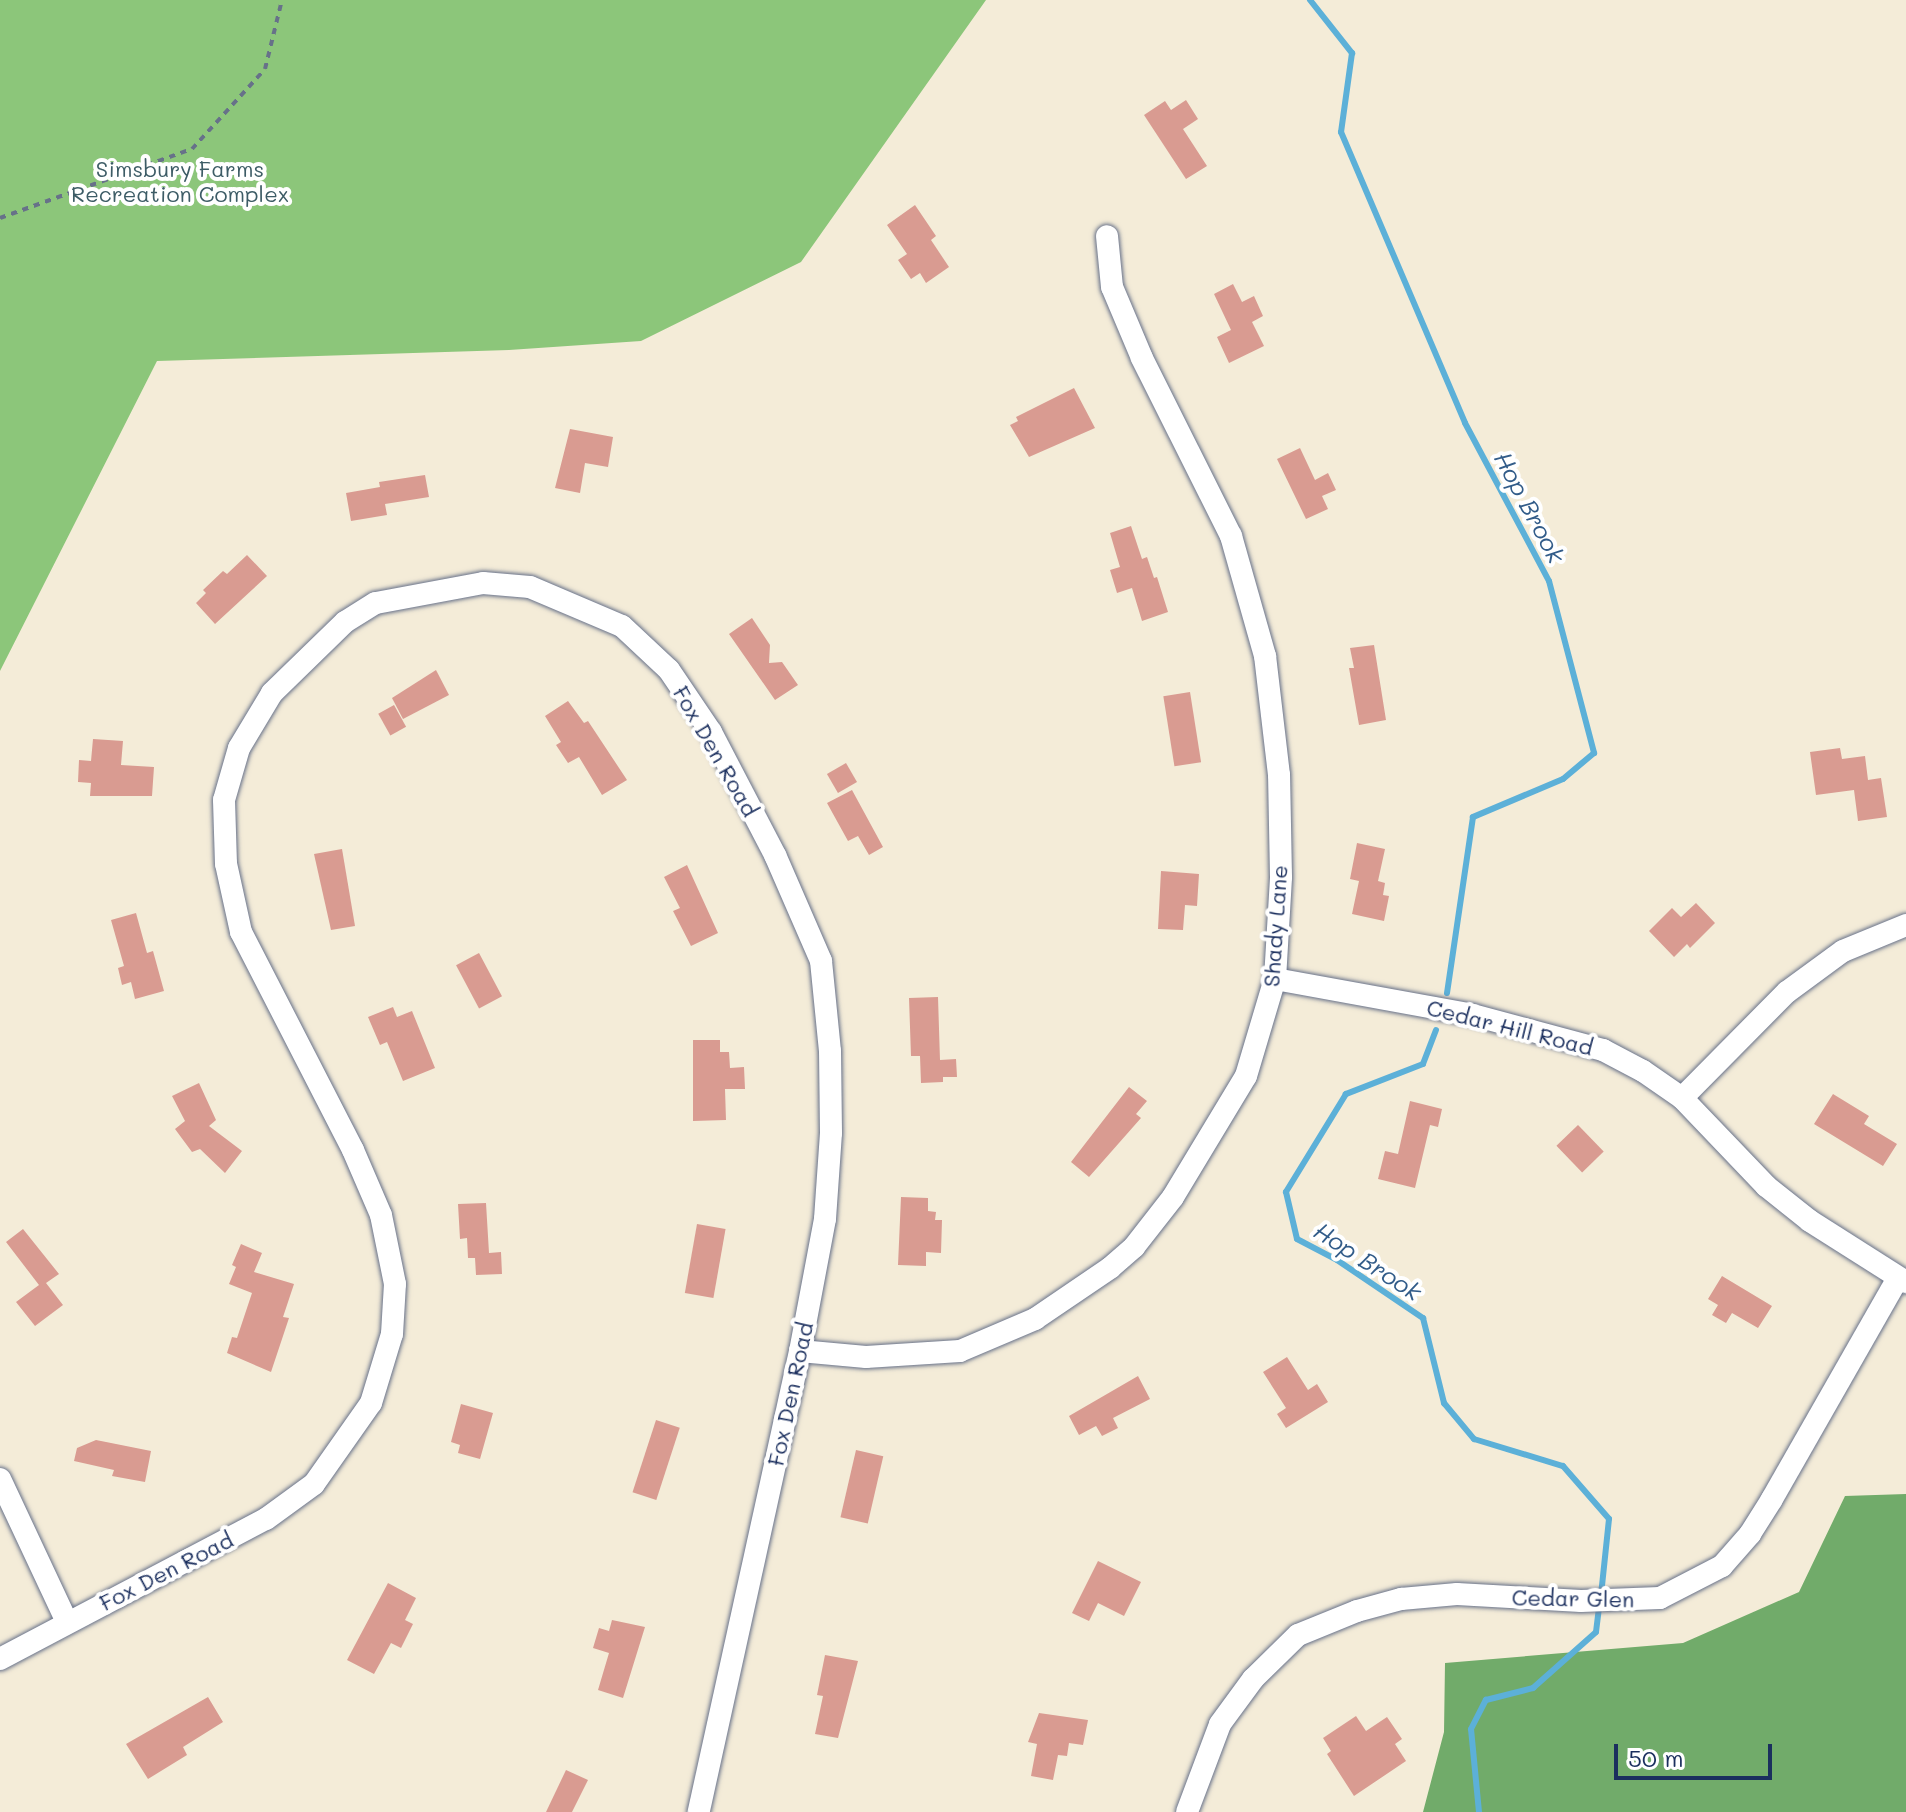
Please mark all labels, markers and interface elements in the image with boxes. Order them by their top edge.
park label: Simsbury Farms Recreation Complex [71,155,289,206]
water label: Hop Brook [1489,446,1571,568]
street label: Fox Den Road [668,681,764,821]
street label: Shady Lane [1258,864,1292,988]
street label: Cedar Hill Road [1424,994,1596,1060]
water label: Hop Brook [1309,1216,1427,1306]
street label: Fox Den Road [762,1320,818,1468]
street label: Fox Den Road [95,1526,237,1616]
street label: Cedar Glen [1511,1584,1635,1612]
scale bar [1618,1728,1776,1778]
text: 50 m [1628,1742,1684,1773]

